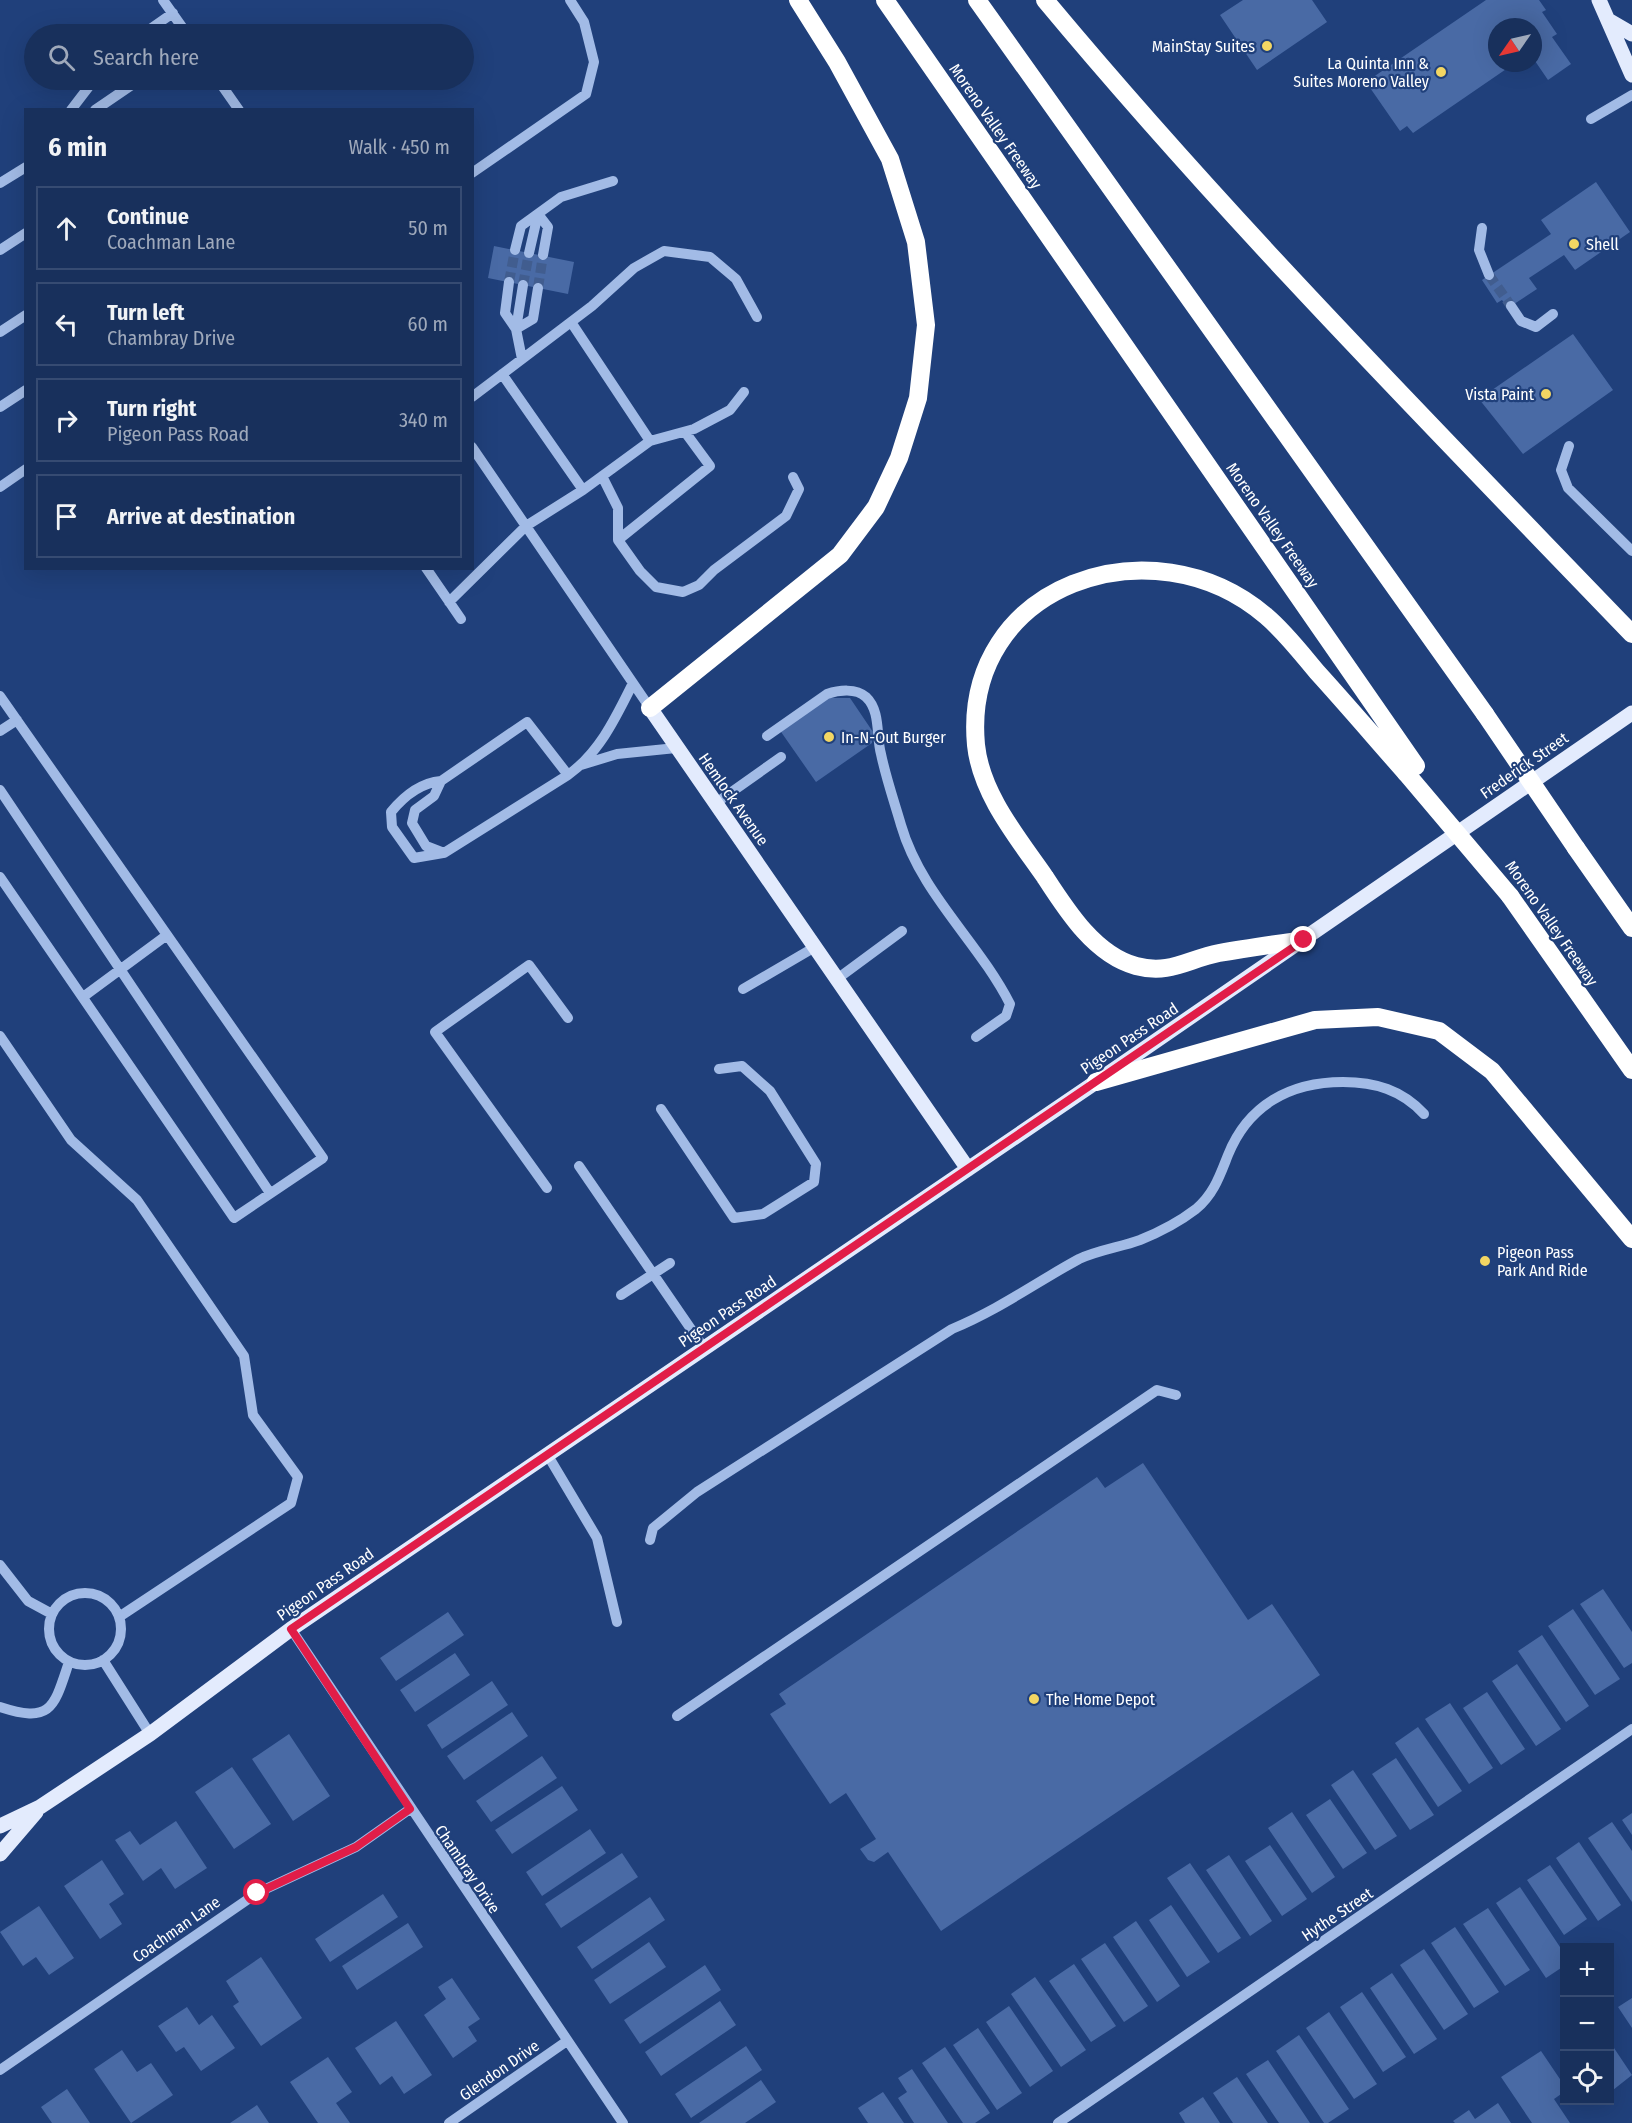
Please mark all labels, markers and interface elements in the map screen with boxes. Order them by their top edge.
north arrow [1488,18,1542,72]
search box [24,24,474,90]
place label: MainStay Suites [1152,37,1255,56]
marker: MainStay Suites [1260,39,1274,53]
icon: search [45,41,78,74]
text: Search here [93,44,199,71]
place label: La Quinta Inn & Suites Moreno Valley [1293,54,1430,91]
street label: Moreno Valley Freeway [945,60,1046,193]
marker: La Quinta Inn & Suites Moreno Valley [1434,65,1448,79]
text: 6 min [48,132,107,163]
text: Walk · 450 m [349,135,450,159]
text: Continue [107,203,189,230]
icon: ahead [50,212,83,245]
text: 50 m [408,216,448,240]
text: Coachman Lane [107,230,235,254]
place label: Shell [1586,235,1619,254]
marker: Shell [1567,237,1581,251]
text: Turn left [107,299,185,326]
icon: left [50,308,83,341]
text: 60 m [408,312,448,336]
text: Chambray Drive [107,326,235,350]
place label: Vista Paint [1465,385,1535,404]
marker: Vista Paint [1539,387,1553,401]
text: Turn right [107,395,196,422]
icon: right [50,404,83,437]
text: 340 m [399,408,448,432]
text: Pigeon Pass Road [107,422,249,446]
street label: Moreno Valley Freeway [1222,459,1323,592]
icon: arrive [50,500,83,533]
text: Arrive at destination [107,503,295,530]
place label: In-N-Out Burger [841,728,946,747]
street label: Frederick Street [1477,728,1573,803]
marker: In-N-Out Burger [822,730,836,744]
street label: Hemlock Avenue [695,749,773,849]
street label: Moreno Valley Freeway [1501,857,1602,990]
route end [1290,926,1316,952]
street label: Pigeon Pass Road [1077,999,1182,1078]
place label: Pigeon Pass Park And Ride [1497,1243,1588,1280]
marker: Pigeon Pass Park And Ride [1478,1254,1492,1268]
street label: Pigeon Pass Road [675,1272,780,1351]
street label: Pigeon Pass Road [273,1544,377,1625]
place label: The Home Depot [1046,1690,1156,1709]
marker: The Home Depot [1027,1692,1041,1706]
street label: Chambray Drive [431,1821,504,1917]
route start [243,1879,269,1905]
street label: Hythe Street [1298,1883,1377,1945]
street label: Coachman Lane [129,1892,224,1967]
map controls [1560,1943,1614,2105]
button: + [1560,1943,1614,1997]
button: − [1560,1997,1614,2051]
street label: Glendon Drive [456,2036,543,2105]
button: locate [1560,2051,1614,2105]

